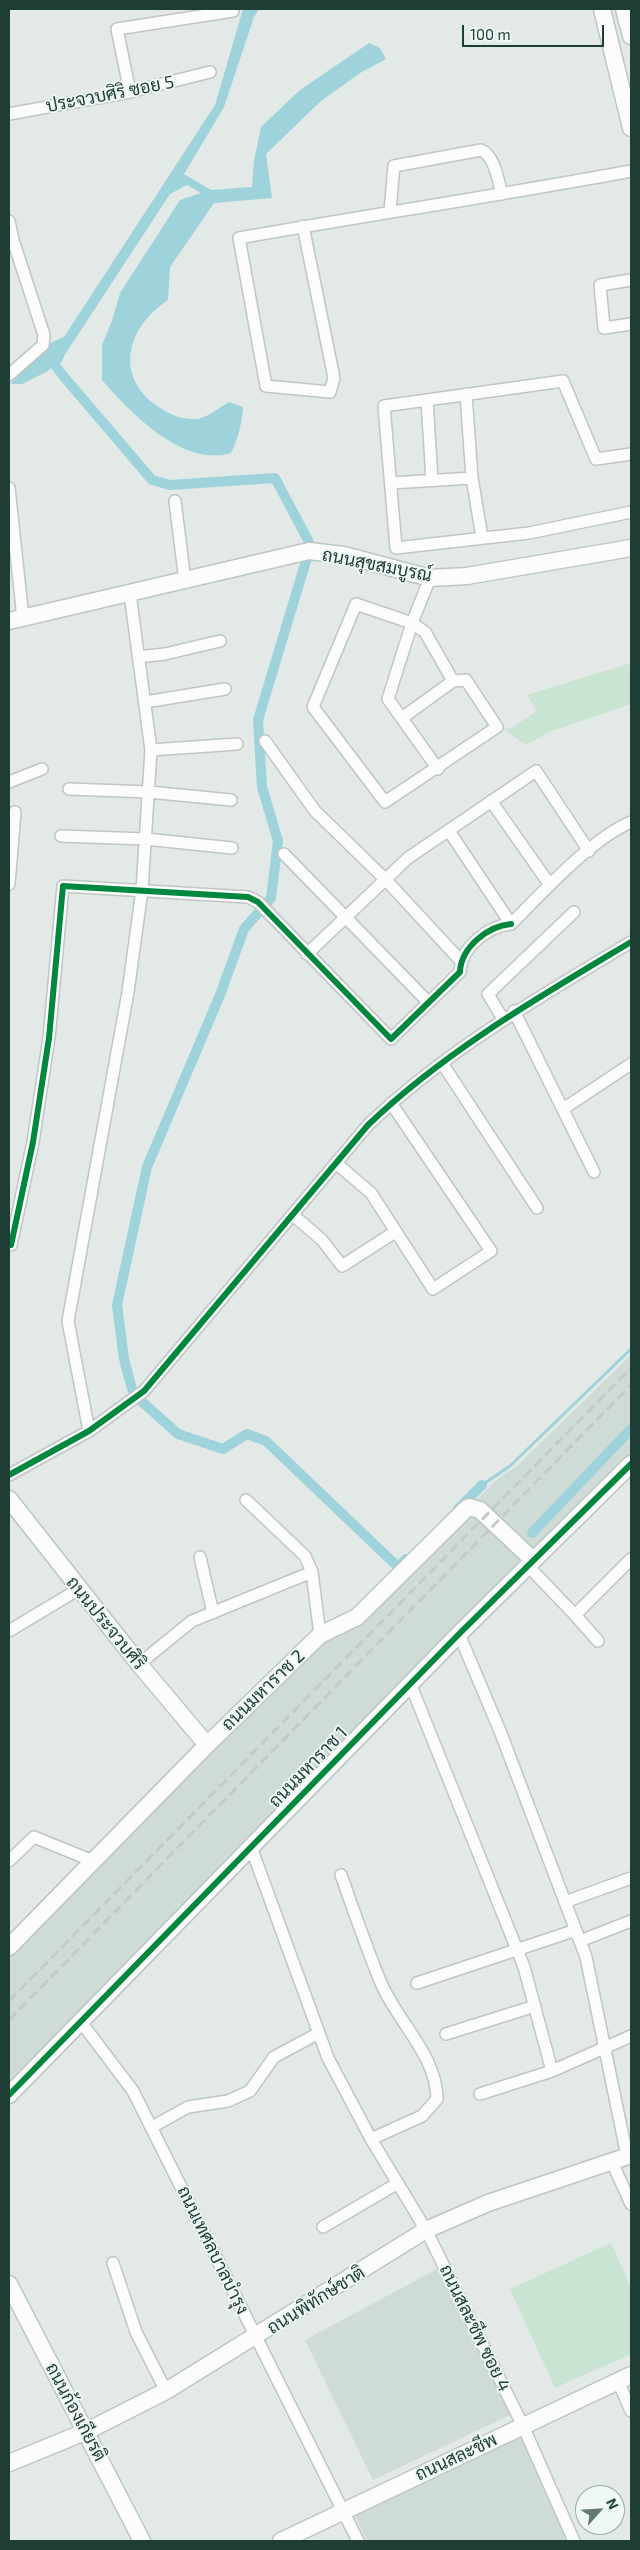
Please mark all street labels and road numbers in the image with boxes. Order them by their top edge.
street label: ประจวบศิริ ซอย 5 [44,71,176,117]
street label: ถนนสุขสมบูรณ์ [320,544,434,586]
street label: ถนนประจวบศิริ [62,1572,150,1674]
street label: ถนนมหาราช 2 [217,1645,309,1735]
street label: ถนนมหาราช 1 [264,1722,352,1812]
street label: ถนนเทศลบาลบำรุง [173,2182,253,2318]
street label: ถนนพิทักษ์ชาติ [263,2261,369,2339]
street label: ถนนสละชีพ ซอย 4 [435,2261,515,2395]
street label: ถนนก้องเกียรติ [41,2359,111,2465]
street label: ถนนสละชีพ [412,2429,500,2485]

